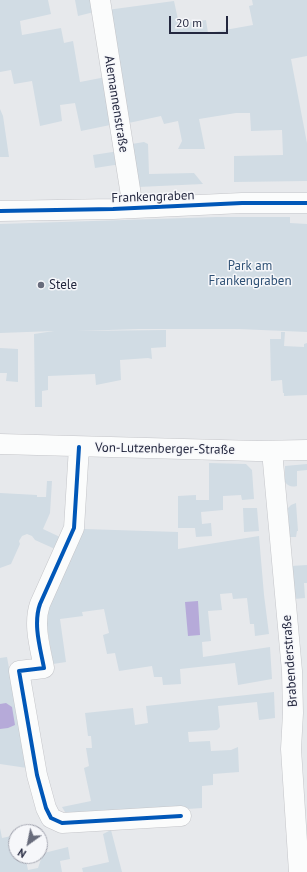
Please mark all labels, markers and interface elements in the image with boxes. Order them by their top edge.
scale bar [171,8,230,34]
text: 20 m [176,15,202,30]
street label: Alemannenstraße [101,54,131,154]
street label: Frankengraben [111,188,195,206]
park label: Park am Frankengraben [208,258,292,289]
place label: Stele [49,277,77,293]
marker: Stele [36,280,46,290]
street label: Von-Lutzenberger-Straße [95,440,235,458]
street label: Brabenderstraße [279,614,301,708]
north arrow [8,824,48,864]
text: N [15,845,29,861]

